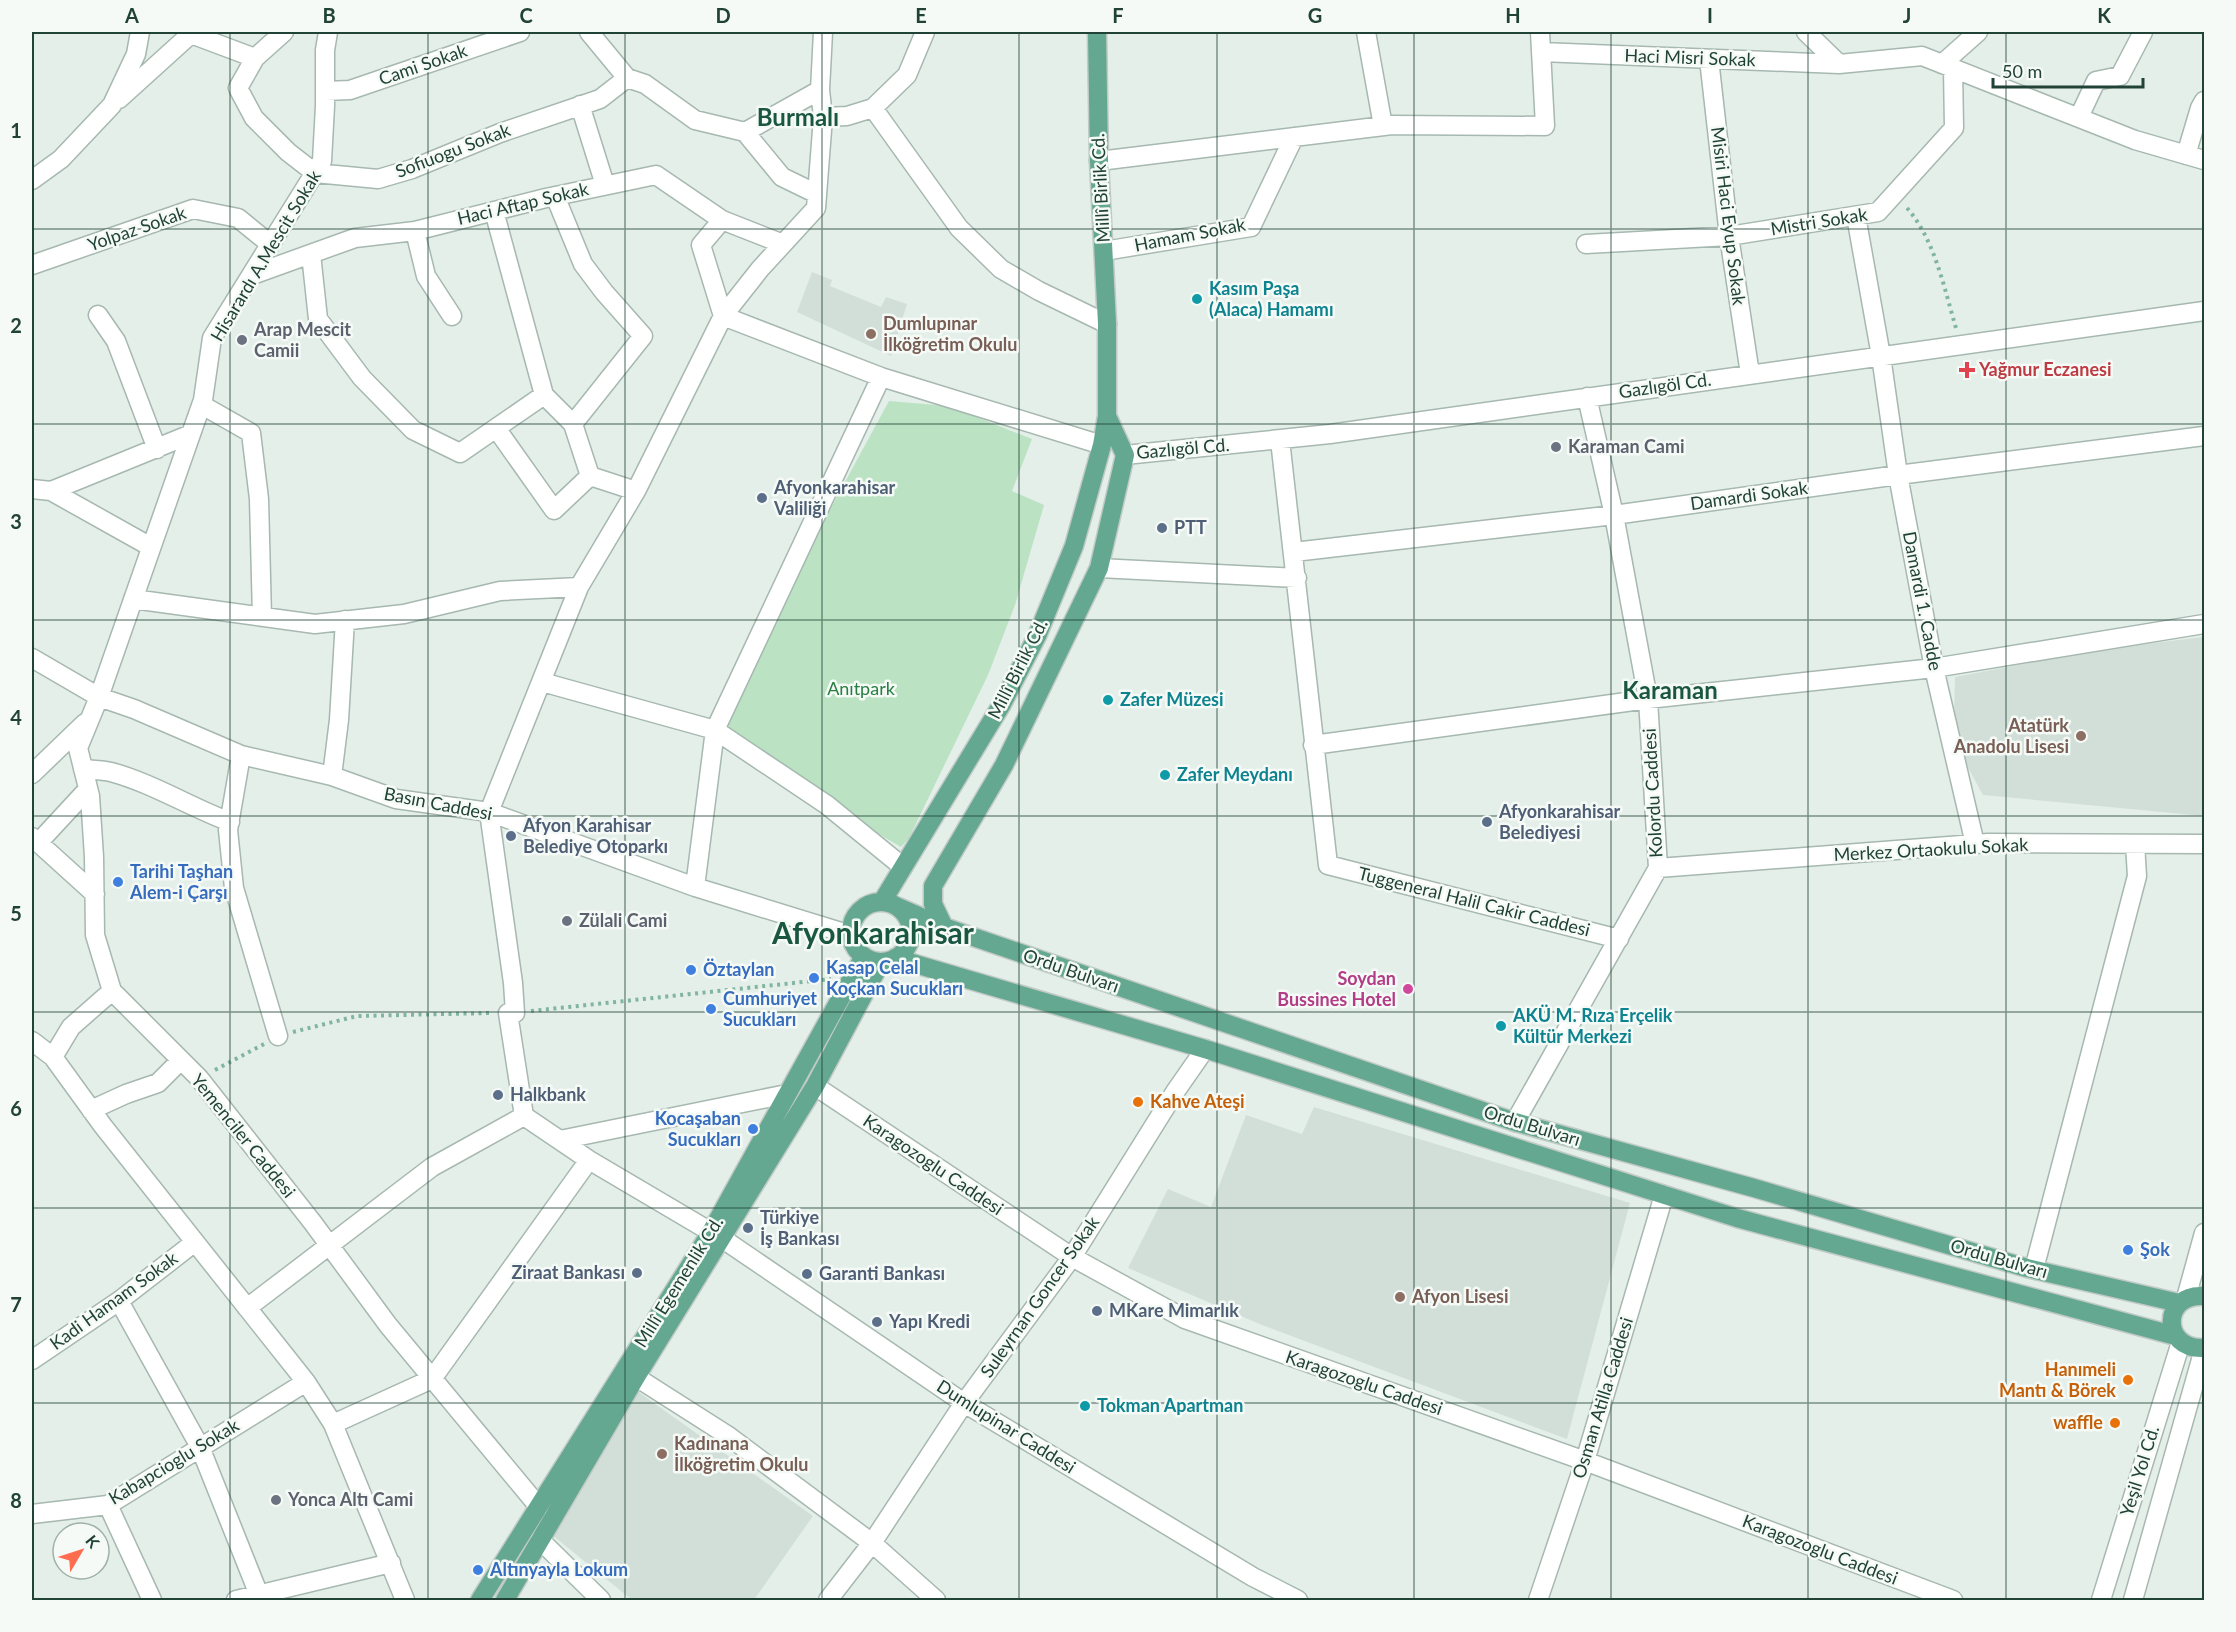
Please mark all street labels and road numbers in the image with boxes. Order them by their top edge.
street label: Cami Sokak [376,38,470,89]
street label: Haci Misri Sokak [1624,44,1757,70]
street label: Sofiuogu Sokak [392,118,514,182]
street label: Misiri Haci Eyup Sokak [1707,125,1751,307]
street label: Millî Birlik Cd. [1086,133,1114,243]
street label: Hisarardı A.Mescit Sokak [205,165,325,345]
street label: Haci Aftap Sokak [455,177,591,229]
street label: Yolpaz Sokak [85,201,190,255]
street label: Mistri Sokak [1769,202,1870,240]
street label: Hamam Sokak [1132,212,1248,256]
street label: Gazlıgöl Cd. [1617,368,1713,402]
street label: Gazlıgöl Cd. [1136,433,1230,463]
street label: Damardi Sokak [1689,476,1810,514]
street label: Damardi 1. Cadde [1899,529,1947,672]
street label: Millî Birlik Cd. [982,615,1052,722]
street label: Kolordu Caddesi [1638,728,1666,858]
street label: Basın Caddesi [382,782,494,824]
street label: Merkez Ortaokulu Sokak [1833,833,2030,865]
street label: Tuggeneral Halil Cakir Caddesi [1356,862,1593,941]
street label: Ordu Bulvarı [1021,943,1122,997]
street label: Yemenciler Caddesi [187,1069,301,1202]
street label: Ordu Bulvarı [1481,1100,1583,1150]
street label: Karagozoglu Caddesi [859,1109,1008,1219]
street label: Suleyrnan Goncer Sokak [975,1211,1104,1381]
street label: Millî Egemenlik Cd. [629,1212,727,1351]
street label: Ordu Bulvarı [1948,1234,2050,1282]
street label: Kadi Hamam Sokak [45,1246,182,1354]
street label: Osman Atilla Caddesi [1567,1314,1637,1481]
street label: Karagozoglu Caddesi [1283,1345,1446,1419]
street label: Dumlupinar Caddesi [933,1375,1080,1478]
street label: Kabapcioglu Sokak [104,1413,243,1509]
street label: Yeşil Yol Cd. [2115,1423,2163,1519]
street label: Karagozoglu Caddesi [1740,1509,1901,1589]

